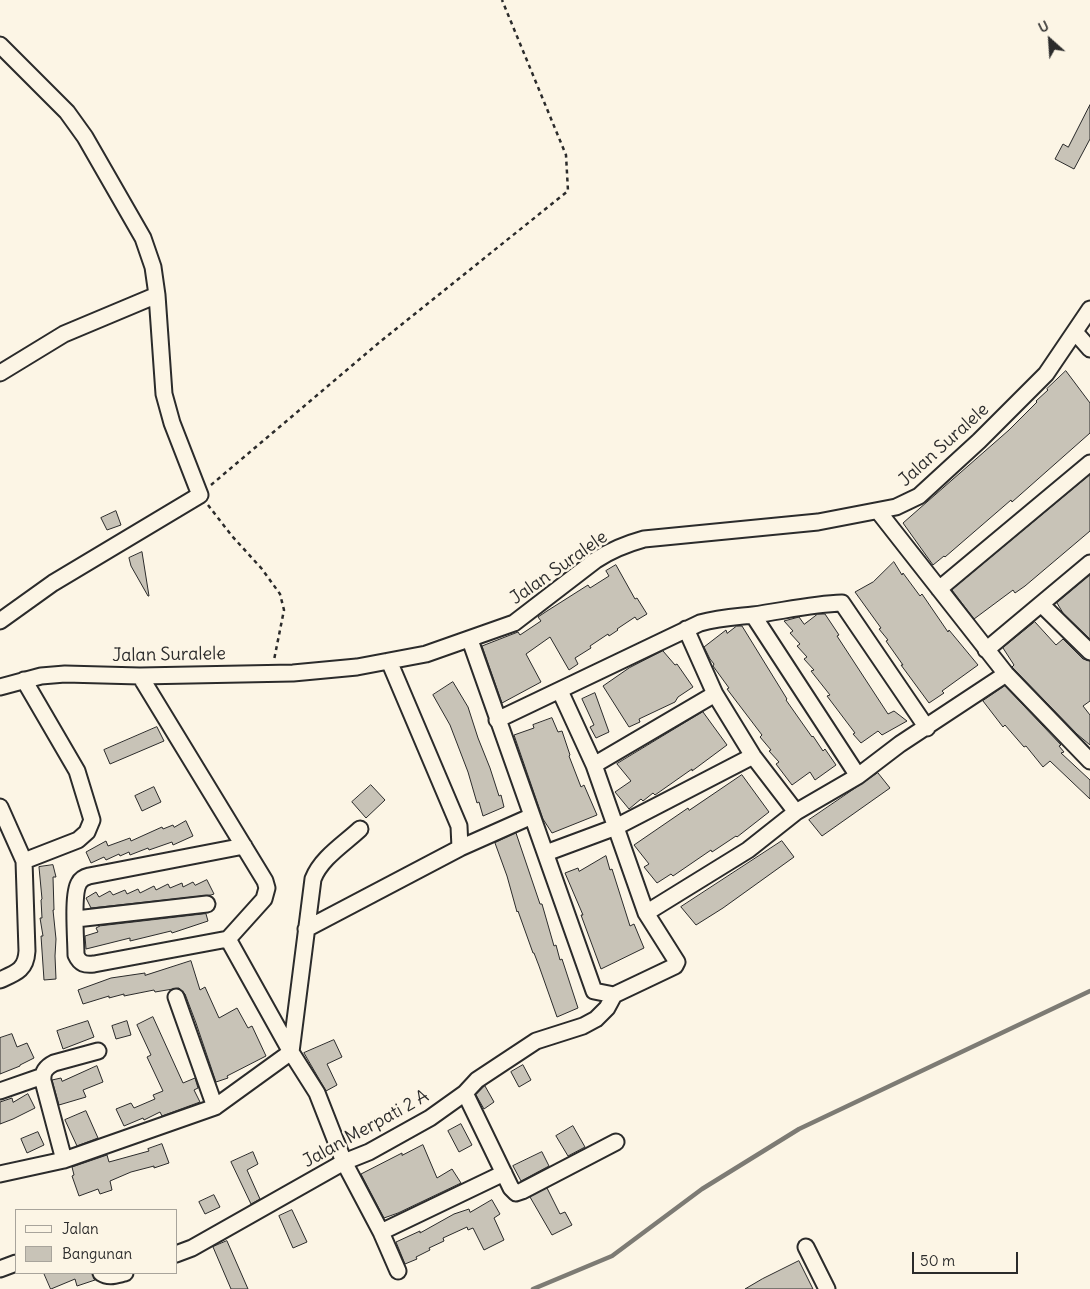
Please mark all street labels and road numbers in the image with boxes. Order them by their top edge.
street label: Jalan Suralele [894,399,994,491]
street label: Jalan Suralele [506,527,612,609]
street label: Jalan Suralele [112,643,226,667]
street label: Jalan Merpati 2 A [299,1085,433,1173]

